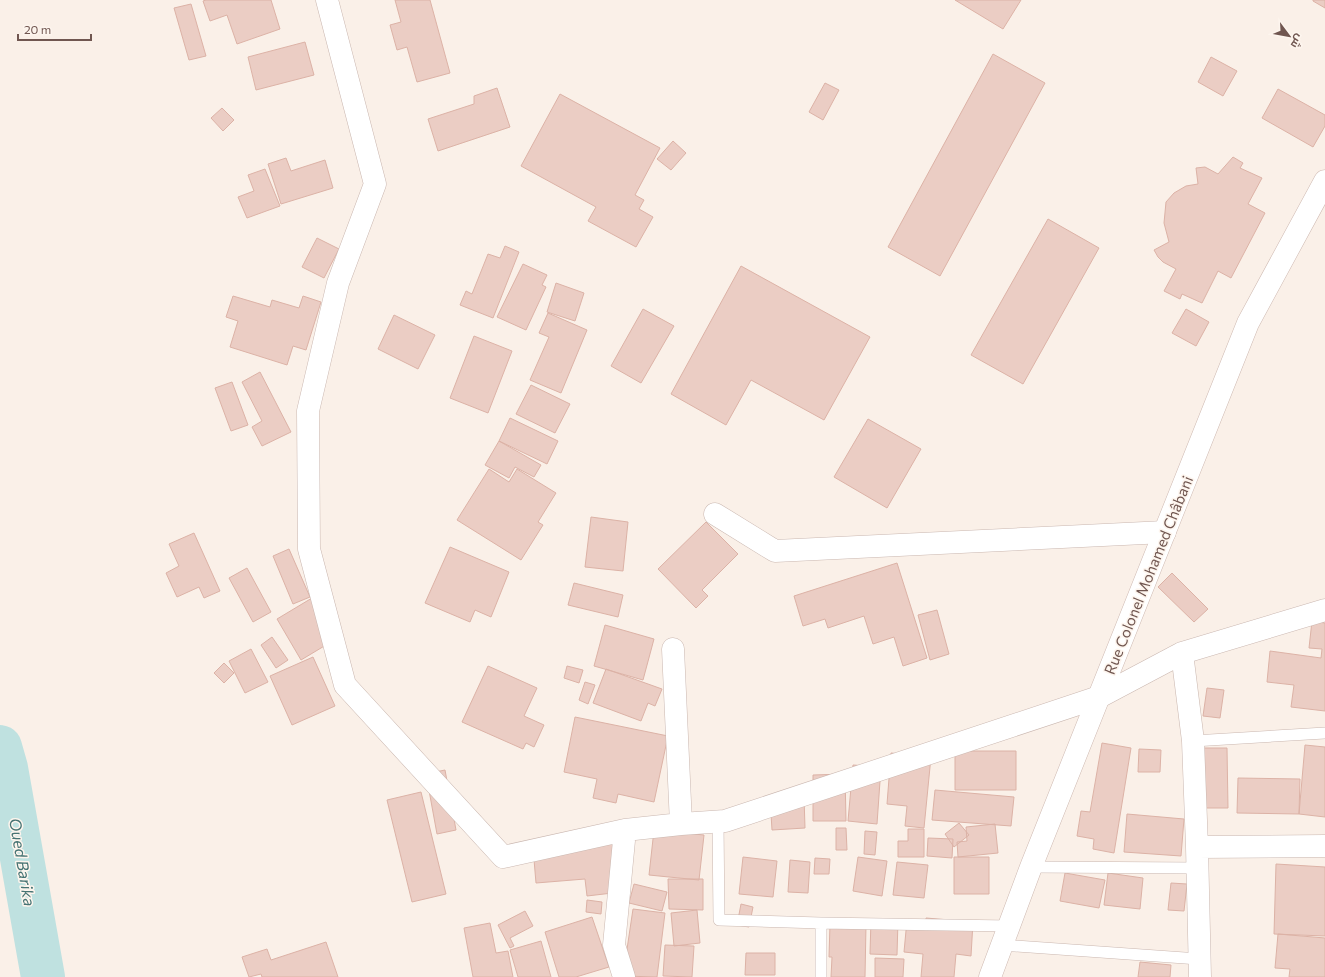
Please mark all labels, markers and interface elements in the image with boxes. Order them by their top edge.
scale bar [18,16,91,42]
north arrow [1269,16,1309,56]
text: 20 m [24,22,51,36]
text: ش [1288,32,1307,51]
street label: Rue Colonel Mohamed Châbani [1100,473,1196,677]
water label: Oued Barika [6,817,40,907]

